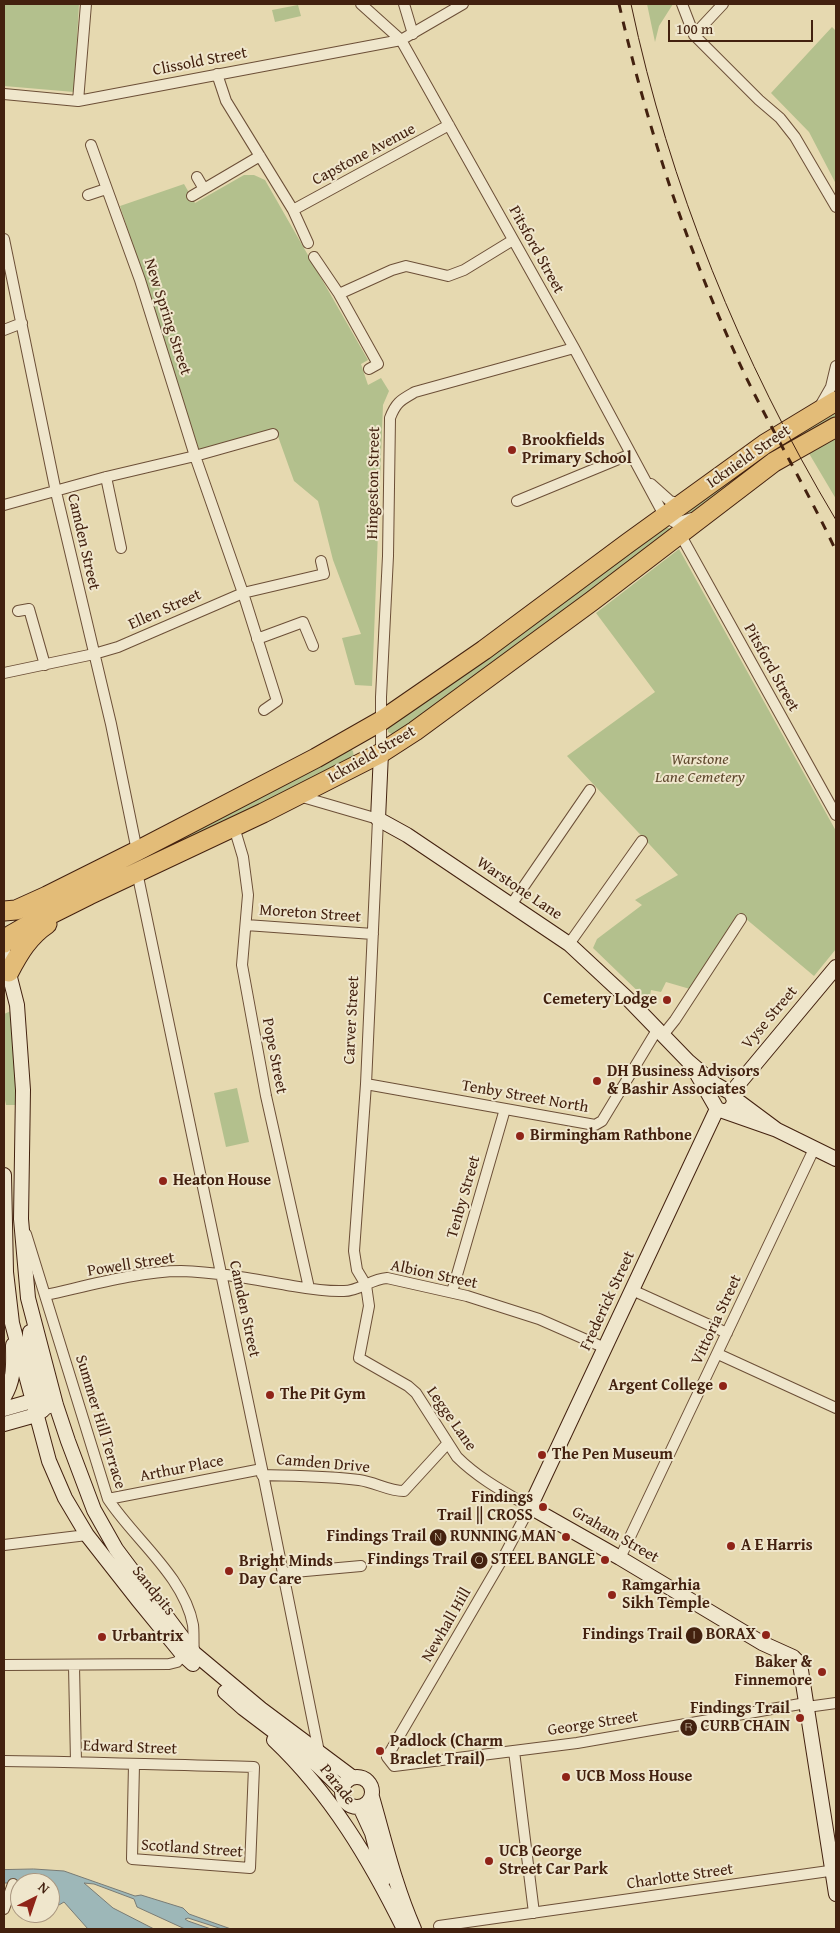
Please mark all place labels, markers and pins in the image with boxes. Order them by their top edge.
place label: Brookfields Primary School [522,431,632,469]
marker: Brookfields Primary School [506,444,518,456]
place label: Cemetery Lodge [543,990,657,1010]
marker: Cemetery Lodge [661,994,673,1006]
place label: DH Business Advisors & Bashir Associates [607,1062,760,1100]
marker: DH Business Advisors & Bashir Associates [591,1075,603,1087]
place label: Birmingham Rathbone [530,1126,692,1146]
marker: Birmingham Rathbone [514,1130,526,1142]
place label: Heaton House [173,1171,271,1191]
marker: Heaton House [157,1175,169,1187]
place label: Argent College [608,1376,713,1396]
marker: Argent College [717,1380,729,1392]
place label: The Pit Gym [280,1385,366,1405]
marker: The Pit Gym [264,1389,276,1401]
place label: The Pen Museum [552,1445,673,1465]
marker: The Pen Museum [536,1449,548,1461]
place label: Findings Trail ‖ CROSS [437,1488,533,1526]
marker: Findings Trail ‖ CROSS [537,1501,549,1513]
place label: Findings Trail 🅝 RUNNING MAN [327,1527,556,1547]
marker: Findings Trail 🅝 RUNNING MAN [560,1531,572,1543]
place label: A E Harris [741,1536,813,1556]
marker: A E Harris [725,1540,737,1552]
place label: Findings Trail 🅞 STEEL BANGLE [368,1550,595,1570]
place label: Bright Minds Day Care [239,1552,333,1590]
marker: Findings Trail 🅞 STEEL BANGLE [599,1554,611,1566]
marker: Bright Minds Day Care [223,1565,235,1577]
place label: Ramgarhia Sikh Temple [622,1576,710,1614]
marker: Ramgarhia Sikh Temple [606,1589,618,1601]
place label: Findings Trail 🅘 BORAX [583,1625,756,1645]
place label: Urbantrix [112,1627,183,1647]
marker: Findings Trail 🅘 BORAX [760,1629,772,1641]
marker: Urbantrix [96,1631,108,1643]
place label: Baker & Finnemore [735,1653,812,1691]
marker: Baker & Finnemore [816,1666,828,1678]
place label: Findings Trail 🅡 CURB CHAIN [681,1699,790,1737]
marker: Findings Trail 🅡 CURB CHAIN [794,1712,806,1724]
place label: Padlock (Charm Braclet Trail) [390,1732,503,1770]
marker: Padlock (Charm Braclet Trail) [374,1745,386,1757]
place label: UCB Moss House [576,1767,692,1787]
marker: UCB Moss House [560,1771,572,1783]
place label: UCB George Street Car Park [499,1842,608,1880]
marker: UCB George Street Car Park [483,1855,495,1867]

